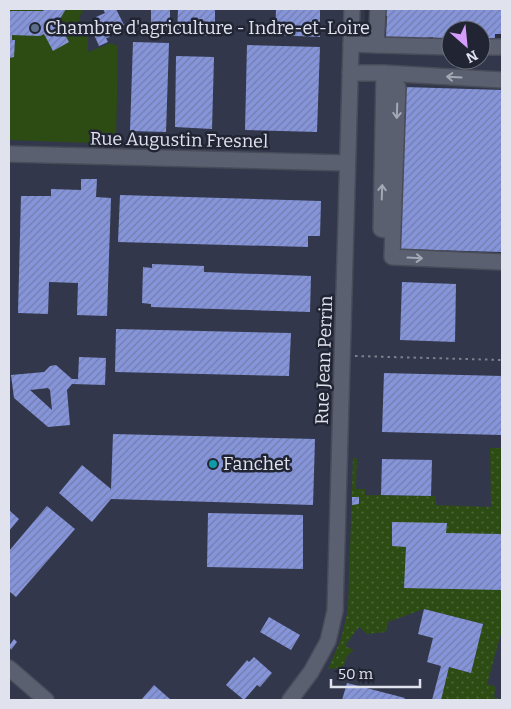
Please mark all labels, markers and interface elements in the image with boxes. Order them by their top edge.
place label: Chambre d'agriculture - Indre-et-Loire [45,17,370,39]
north arrow [441,20,491,70]
marker: Chambre d'agriculture - Indre-et-Loire [29,22,41,34]
text: N [463,46,480,66]
one-way arrow [446,73,462,82]
one-way arrow [392,102,402,118]
street label: Rue Augustin Fresnel [90,127,268,153]
one-way arrow [377,185,387,201]
one-way arrow [407,254,423,263]
street label: Rue Jean Perrin [311,295,337,425]
place label: Fanchet [223,453,291,475]
marker: Fanchet [207,458,219,470]
scale bar [331,656,420,688]
text: 50 m [338,665,374,683]

